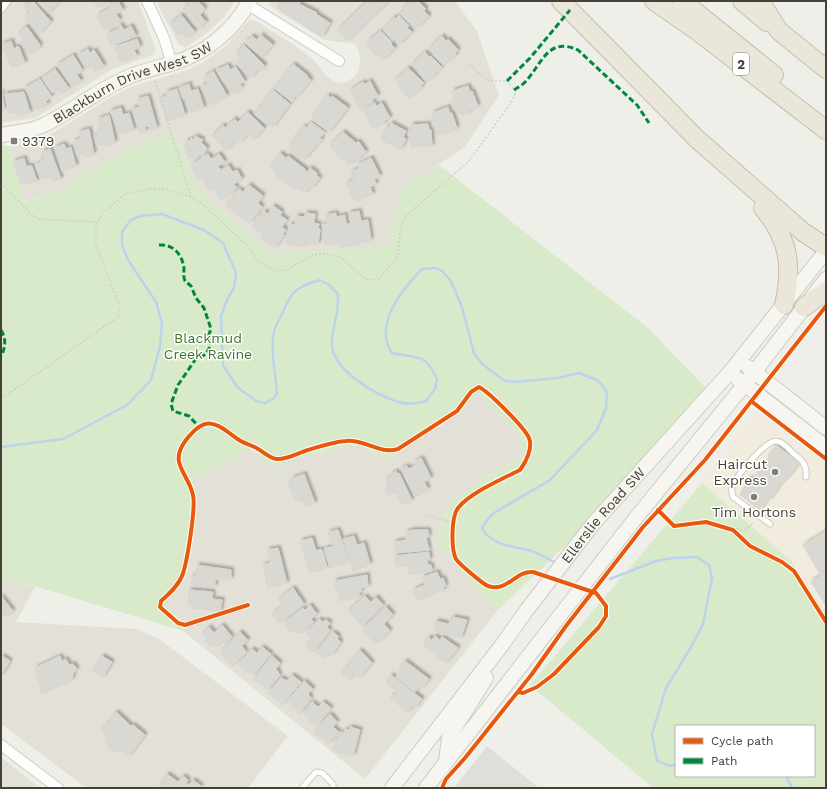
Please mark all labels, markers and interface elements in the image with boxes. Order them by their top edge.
street label: Blackburn Drive West SW [50,38,215,127]
road number: 2 [733,53,749,75]
place label: 9379 [22,133,54,149]
marker: 9379 [9,136,19,146]
park label: Blackmud Creek Ravine [164,330,252,362]
place label: Haircut Express [714,456,767,488]
street label: Ellerslie Road SW [558,464,648,566]
marker: Haircut Express [770,467,780,477]
marker: Tim Hortons [749,492,759,502]
place label: Tim Hortons [712,504,796,520]
legend [675,725,815,777]
text: Cycle path [711,734,773,748]
text: Path [711,754,737,768]

